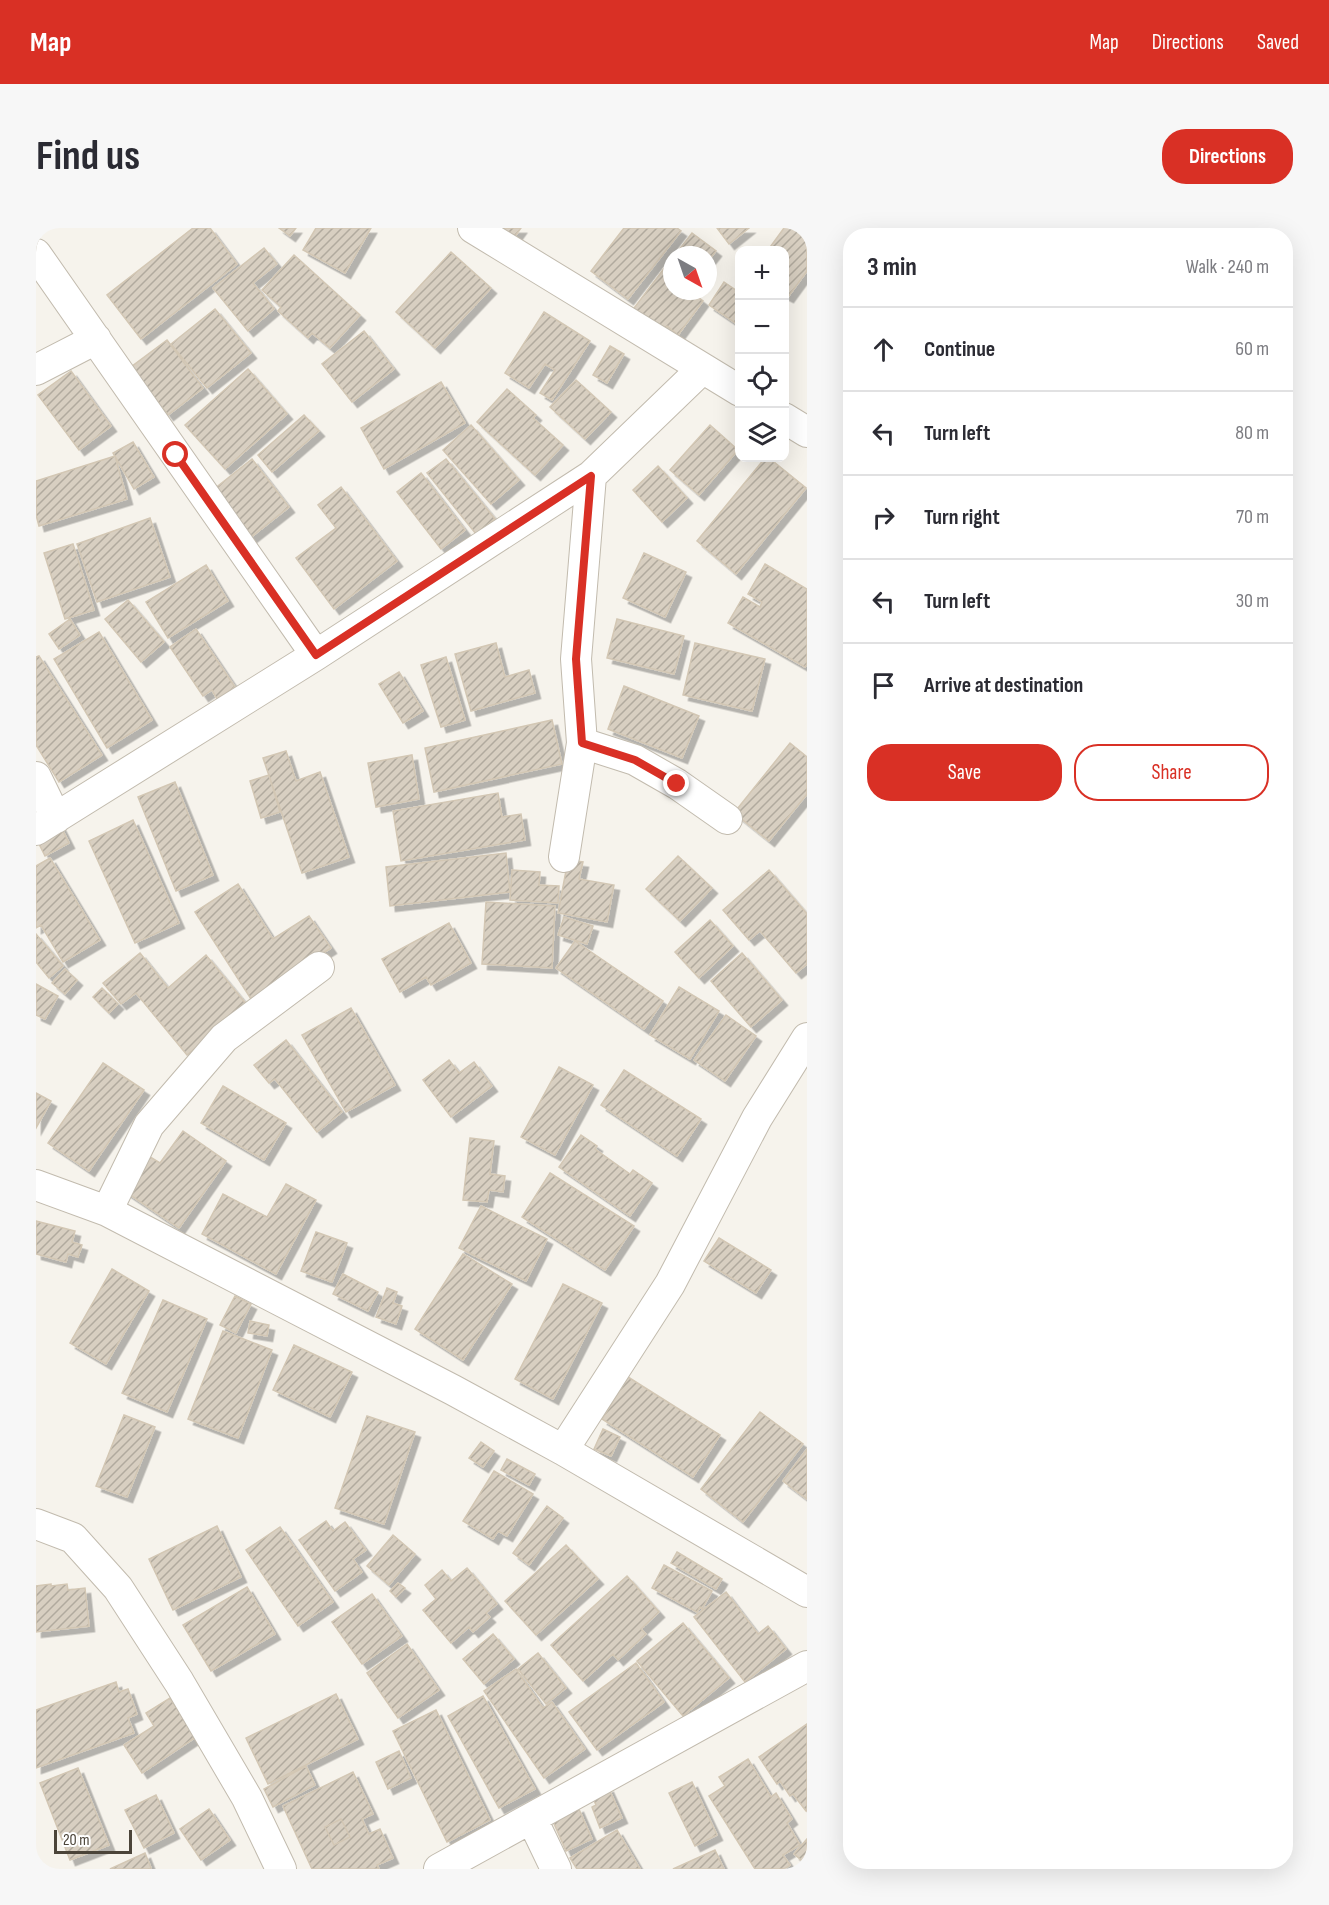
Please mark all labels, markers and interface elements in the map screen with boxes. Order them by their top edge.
text: Map [30,26,71,59]
text: Map [1089,30,1119,55]
text: Directions [1152,30,1224,55]
text: Saved [1257,30,1299,55]
button: Directions [1162,129,1293,184]
text: Find us [36,131,140,182]
north arrow [663,246,717,300]
map controls [735,246,789,462]
button: + [735,246,789,300]
text: 3 min [867,252,917,283]
text: Walk · 240 m [1186,255,1269,279]
button: − [735,300,789,354]
icon: ahead [867,333,900,366]
text: Continue [924,336,995,363]
text: 60 m [1235,337,1269,361]
button: locate [735,354,789,408]
button: layers [735,408,789,462]
icon: left [867,417,900,450]
text: Turn left [924,420,990,447]
text: 80 m [1235,421,1269,445]
route start [162,441,188,467]
icon: right [867,501,900,534]
text: Turn right [924,504,1000,531]
text: 70 m [1236,505,1269,529]
icon: left [867,585,900,618]
text: Turn left [924,588,990,615]
text: 30 m [1236,589,1269,613]
icon: arrive [867,669,900,702]
text: Arrive at destination [924,672,1083,699]
button: Save [867,744,1062,801]
button: Share [1074,744,1269,801]
route end [663,770,689,796]
scale bar [54,1827,132,1854]
text: 20 m [63,1831,90,1850]

